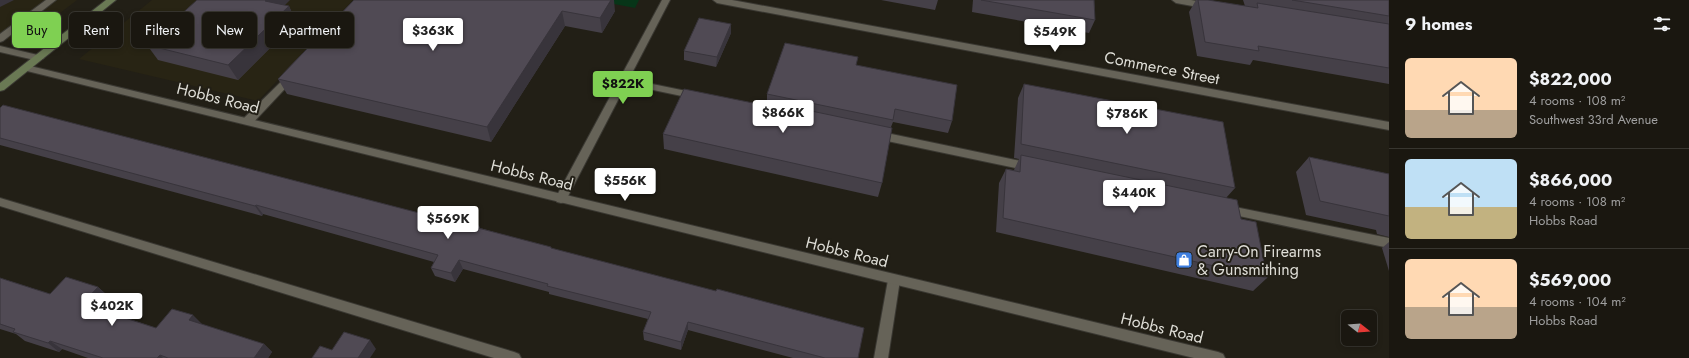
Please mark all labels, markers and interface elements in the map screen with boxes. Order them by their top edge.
chip: Buy [12,12,61,48]
chip: Rent [69,12,123,48]
chip: Filters [131,12,194,48]
chip: New [202,12,257,48]
chip: Apartment [265,12,354,48]
text: 9 homes [1405,12,1473,36]
icon: filters [1651,13,1673,35]
pin: $363K [405,18,461,52]
pin: $549K [1027,19,1083,53]
text: $363K [412,21,454,40]
text: $549K [1033,22,1077,41]
street label: Commerce Street [1102,46,1222,90]
text: $822,000 [1529,67,1612,91]
pin: $822K [595,71,651,105]
text: $822K [602,74,644,93]
icon: home [1437,74,1485,122]
street label: Hobbs Road [174,77,262,119]
text: 4 rooms · 108 m² [1529,91,1625,110]
pin: $866K [755,100,811,134]
pin: $786K [1099,101,1155,135]
text: $866K [762,103,804,122]
text: $786K [1106,104,1148,123]
text: Southwest 33rd Avenue [1529,110,1658,129]
street label: Hobbs Road [488,154,576,196]
pin: $556K [597,168,653,202]
text: $866,000 [1529,168,1612,192]
text: $556K [604,171,646,190]
icon: home [1437,175,1485,223]
pin: $440K [1106,180,1162,214]
text: $440K [1112,183,1156,202]
text: 4 rooms · 108 m² [1529,192,1625,211]
pin: $569K [420,206,476,240]
text: $569K [427,209,469,228]
text: Hobbs Road [1529,211,1597,230]
street label: Hobbs Road [803,231,891,273]
place label: Carry-On Firearms & Gunsmithing [1197,240,1321,281]
shop icon: Carry-On Firearms & Gunsmithing [1174,250,1194,270]
text: $569,000 [1529,268,1611,292]
icon: home [1437,275,1485,323]
text: 4 rooms · 104 m² [1529,292,1626,311]
pin: $402K [84,293,140,327]
text: $402K [90,296,134,315]
street label: Hobbs Road [1118,307,1206,349]
north arrow [1341,310,1377,346]
map controls [1341,310,1377,346]
text: Hobbs Road [1529,311,1597,330]

